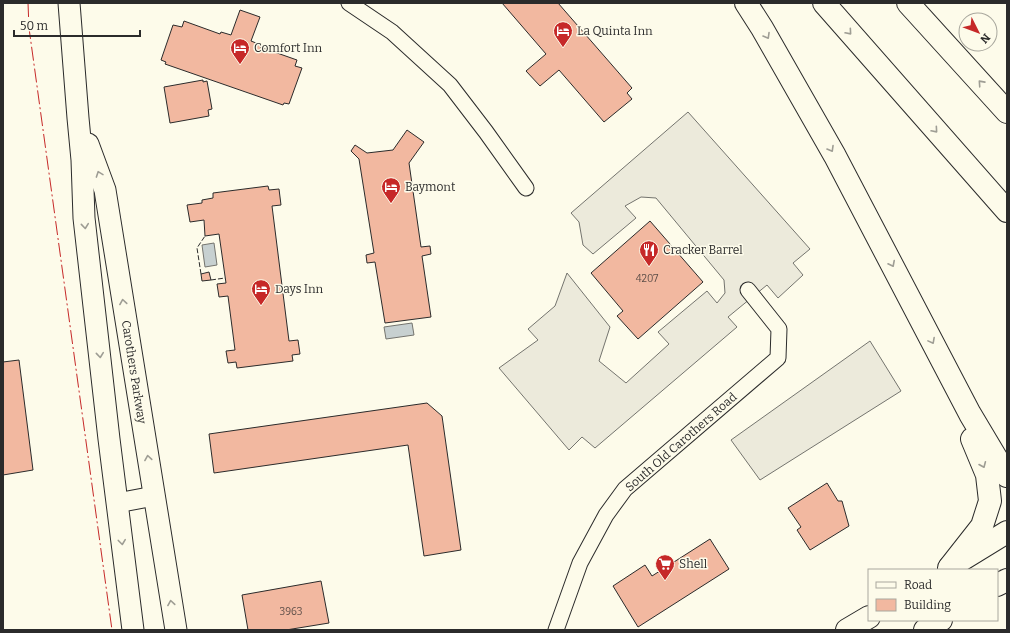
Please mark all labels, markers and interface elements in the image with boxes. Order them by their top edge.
scale bar [14,12,140,38]
north arrow [958,12,998,52]
text: 50 m [20,19,49,33]
hotel icon: La Quinta Inn [552,20,574,48]
place label: La Quinta Inn [577,24,653,38]
one-way arrow [845,27,852,35]
text: N [977,31,993,46]
one-way arrow [762,32,770,39]
hotel icon: Comfort Inn [229,37,251,65]
place label: Comfort Inn [254,41,323,55]
one-way arrow [978,80,985,88]
one-way arrow [931,125,938,132]
one-way arrow [827,145,834,152]
one-way arrow [95,171,103,178]
hotel icon: Baymont [380,176,402,204]
place label: Baymont [405,180,456,194]
one-way arrow [80,223,89,229]
restaurant icon: Cracker Barrel [638,239,660,267]
place label: Cracker Barrel [663,243,743,257]
one-way arrow [887,260,894,268]
house number: 4207 [636,273,658,285]
hotel icon: Days Inn [250,278,272,306]
place label: Days Inn [275,282,324,296]
one-way arrow [119,299,128,305]
street label: Carothers Parkway [119,319,149,425]
one-way arrow [927,337,934,345]
one-way arrow [95,352,104,358]
street label: South Old Carothers Road [622,390,740,494]
one-way arrow [144,455,153,461]
one-way arrow [978,460,986,468]
one-way arrow [117,539,126,545]
supermarket icon: Shell [654,553,676,581]
place label: Shell [679,557,708,571]
legend [868,569,998,621]
text: Road [904,578,932,592]
text: Building [904,598,951,612]
one-way arrow [167,599,176,606]
house number: 3963 [280,606,303,618]

